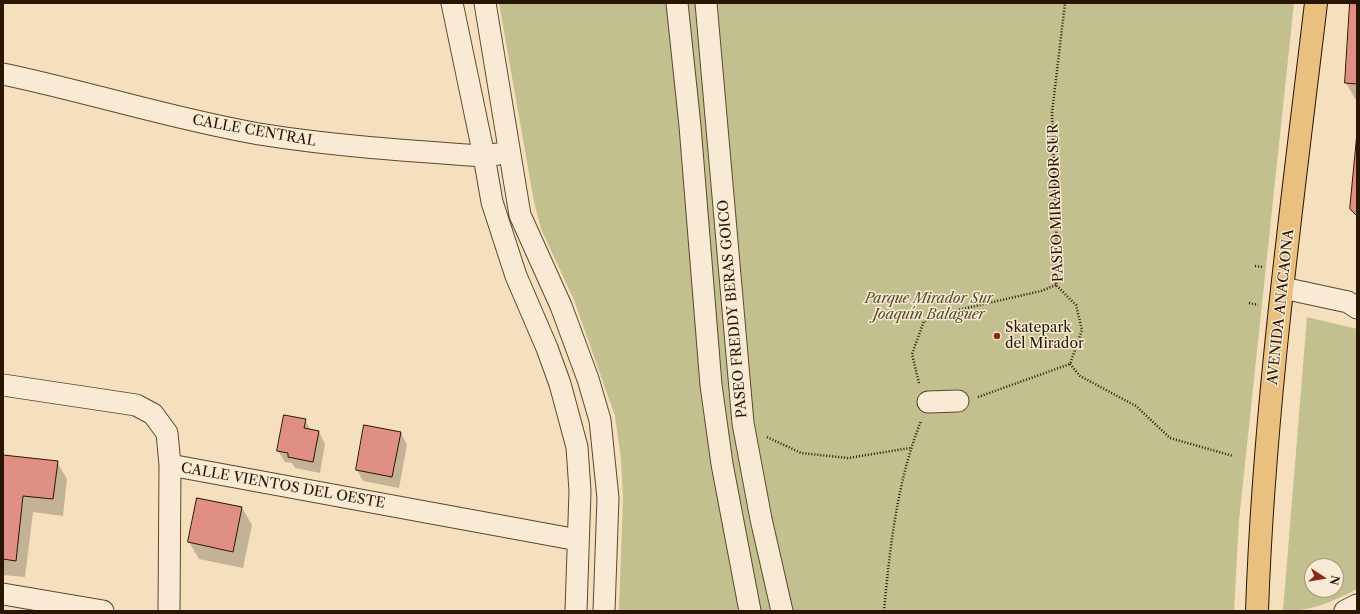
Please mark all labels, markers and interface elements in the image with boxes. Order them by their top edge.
street label: CALLE CENTRAL [191,112,317,150]
street label: PASEO MIRADOR SUR [1045,123,1067,283]
street label: PASEO FREDDY BERAS GOICO [715,199,751,419]
street label: AVENIDA ANACAONA [1264,228,1298,386]
park label: Parque Mirador Sur Joaquín Balaguer [865,291,993,324]
place label: Skatepark del Mirador [1005,320,1084,352]
marker: Skatepark del Mirador [992,331,1002,341]
street label: CALLE VIENTOS DEL OESTE [180,460,386,512]
north arrow [1304,558,1344,598]
text: N [1327,574,1343,586]

